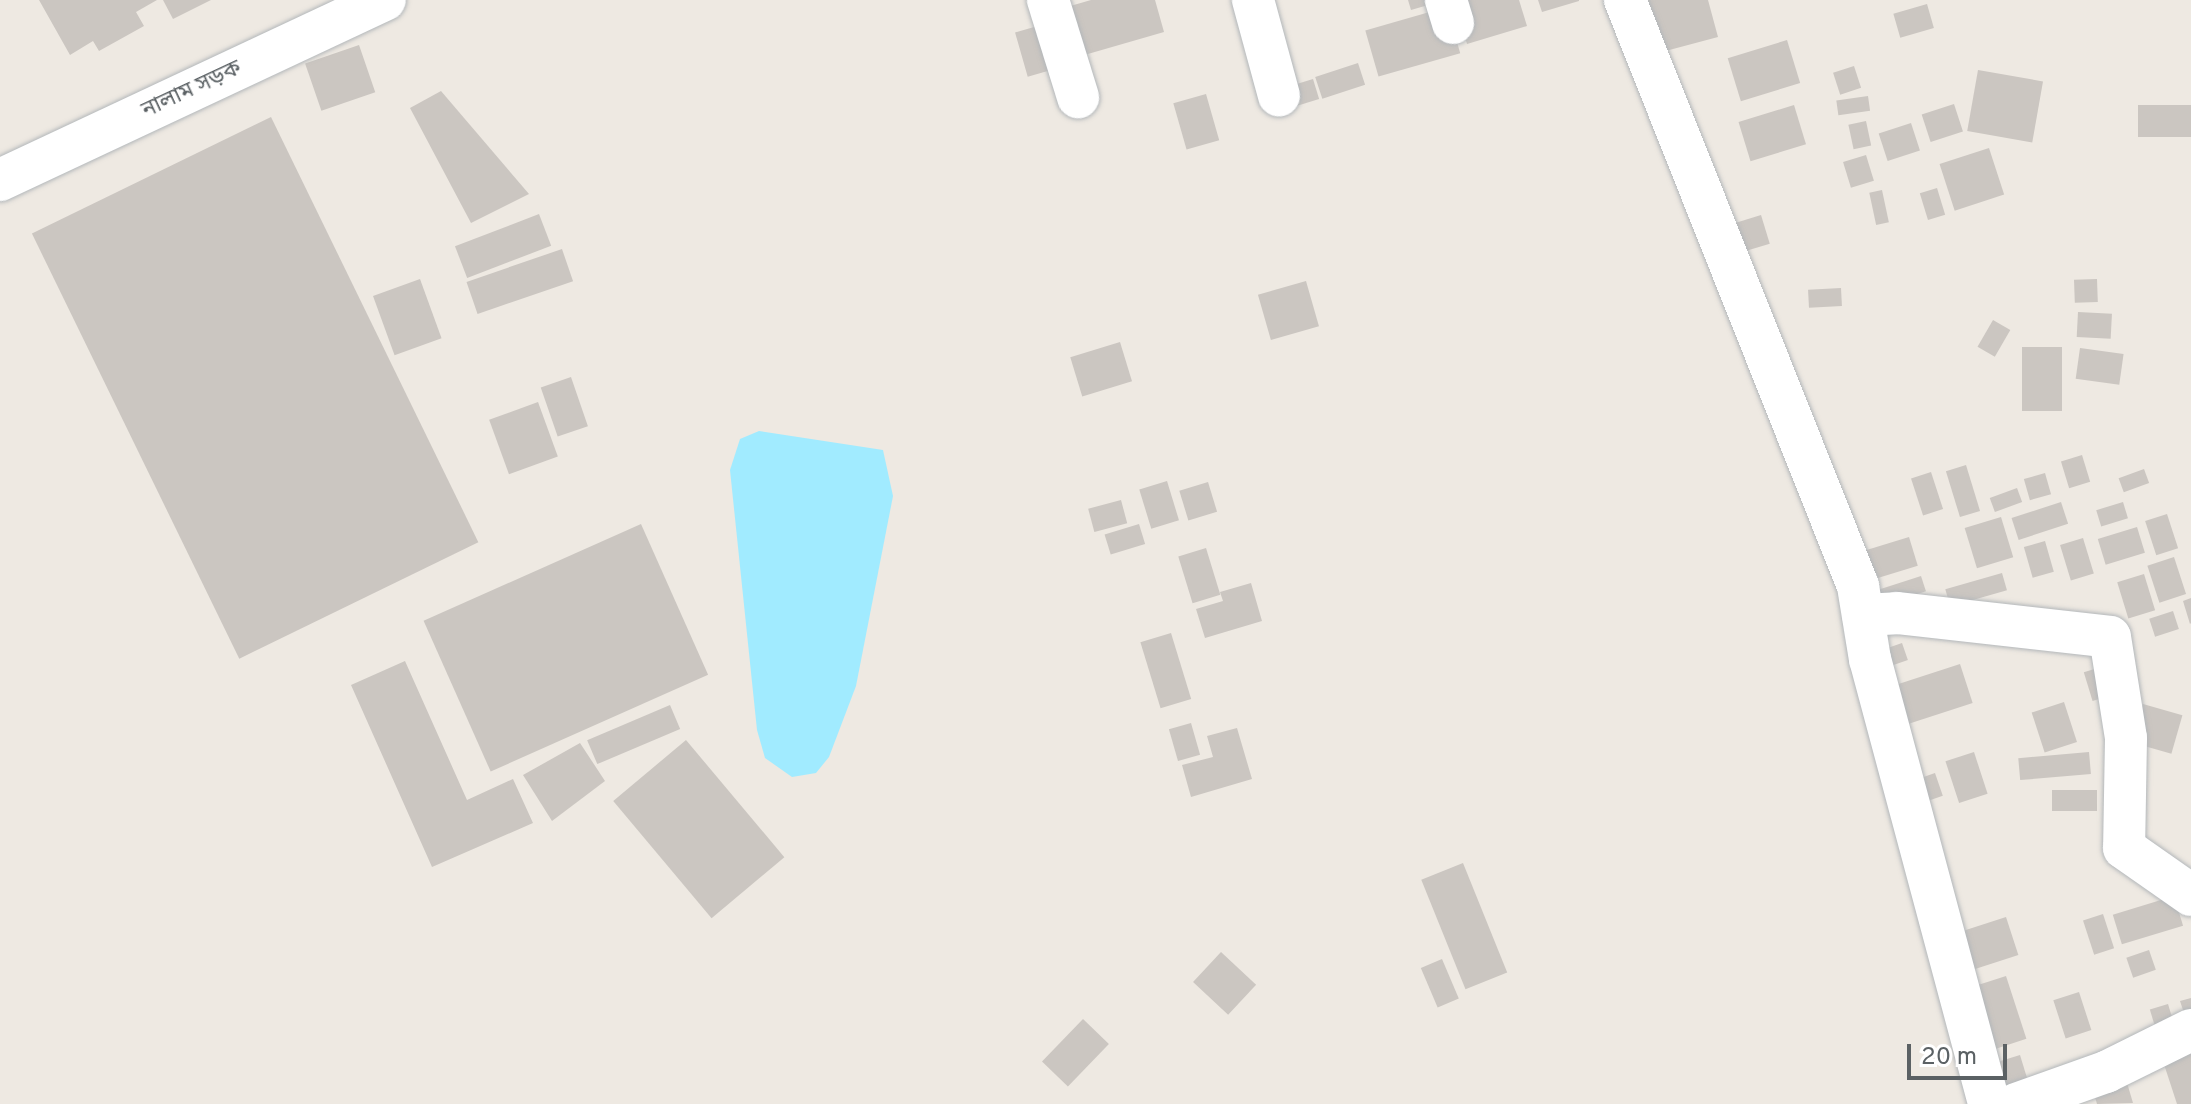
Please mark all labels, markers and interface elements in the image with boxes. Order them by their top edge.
street label: নালাম সড়ক [138,55,246,125]
scale bar [1911,1028,2011,1078]
text: 20 m [1921,1043,1977,1073]

